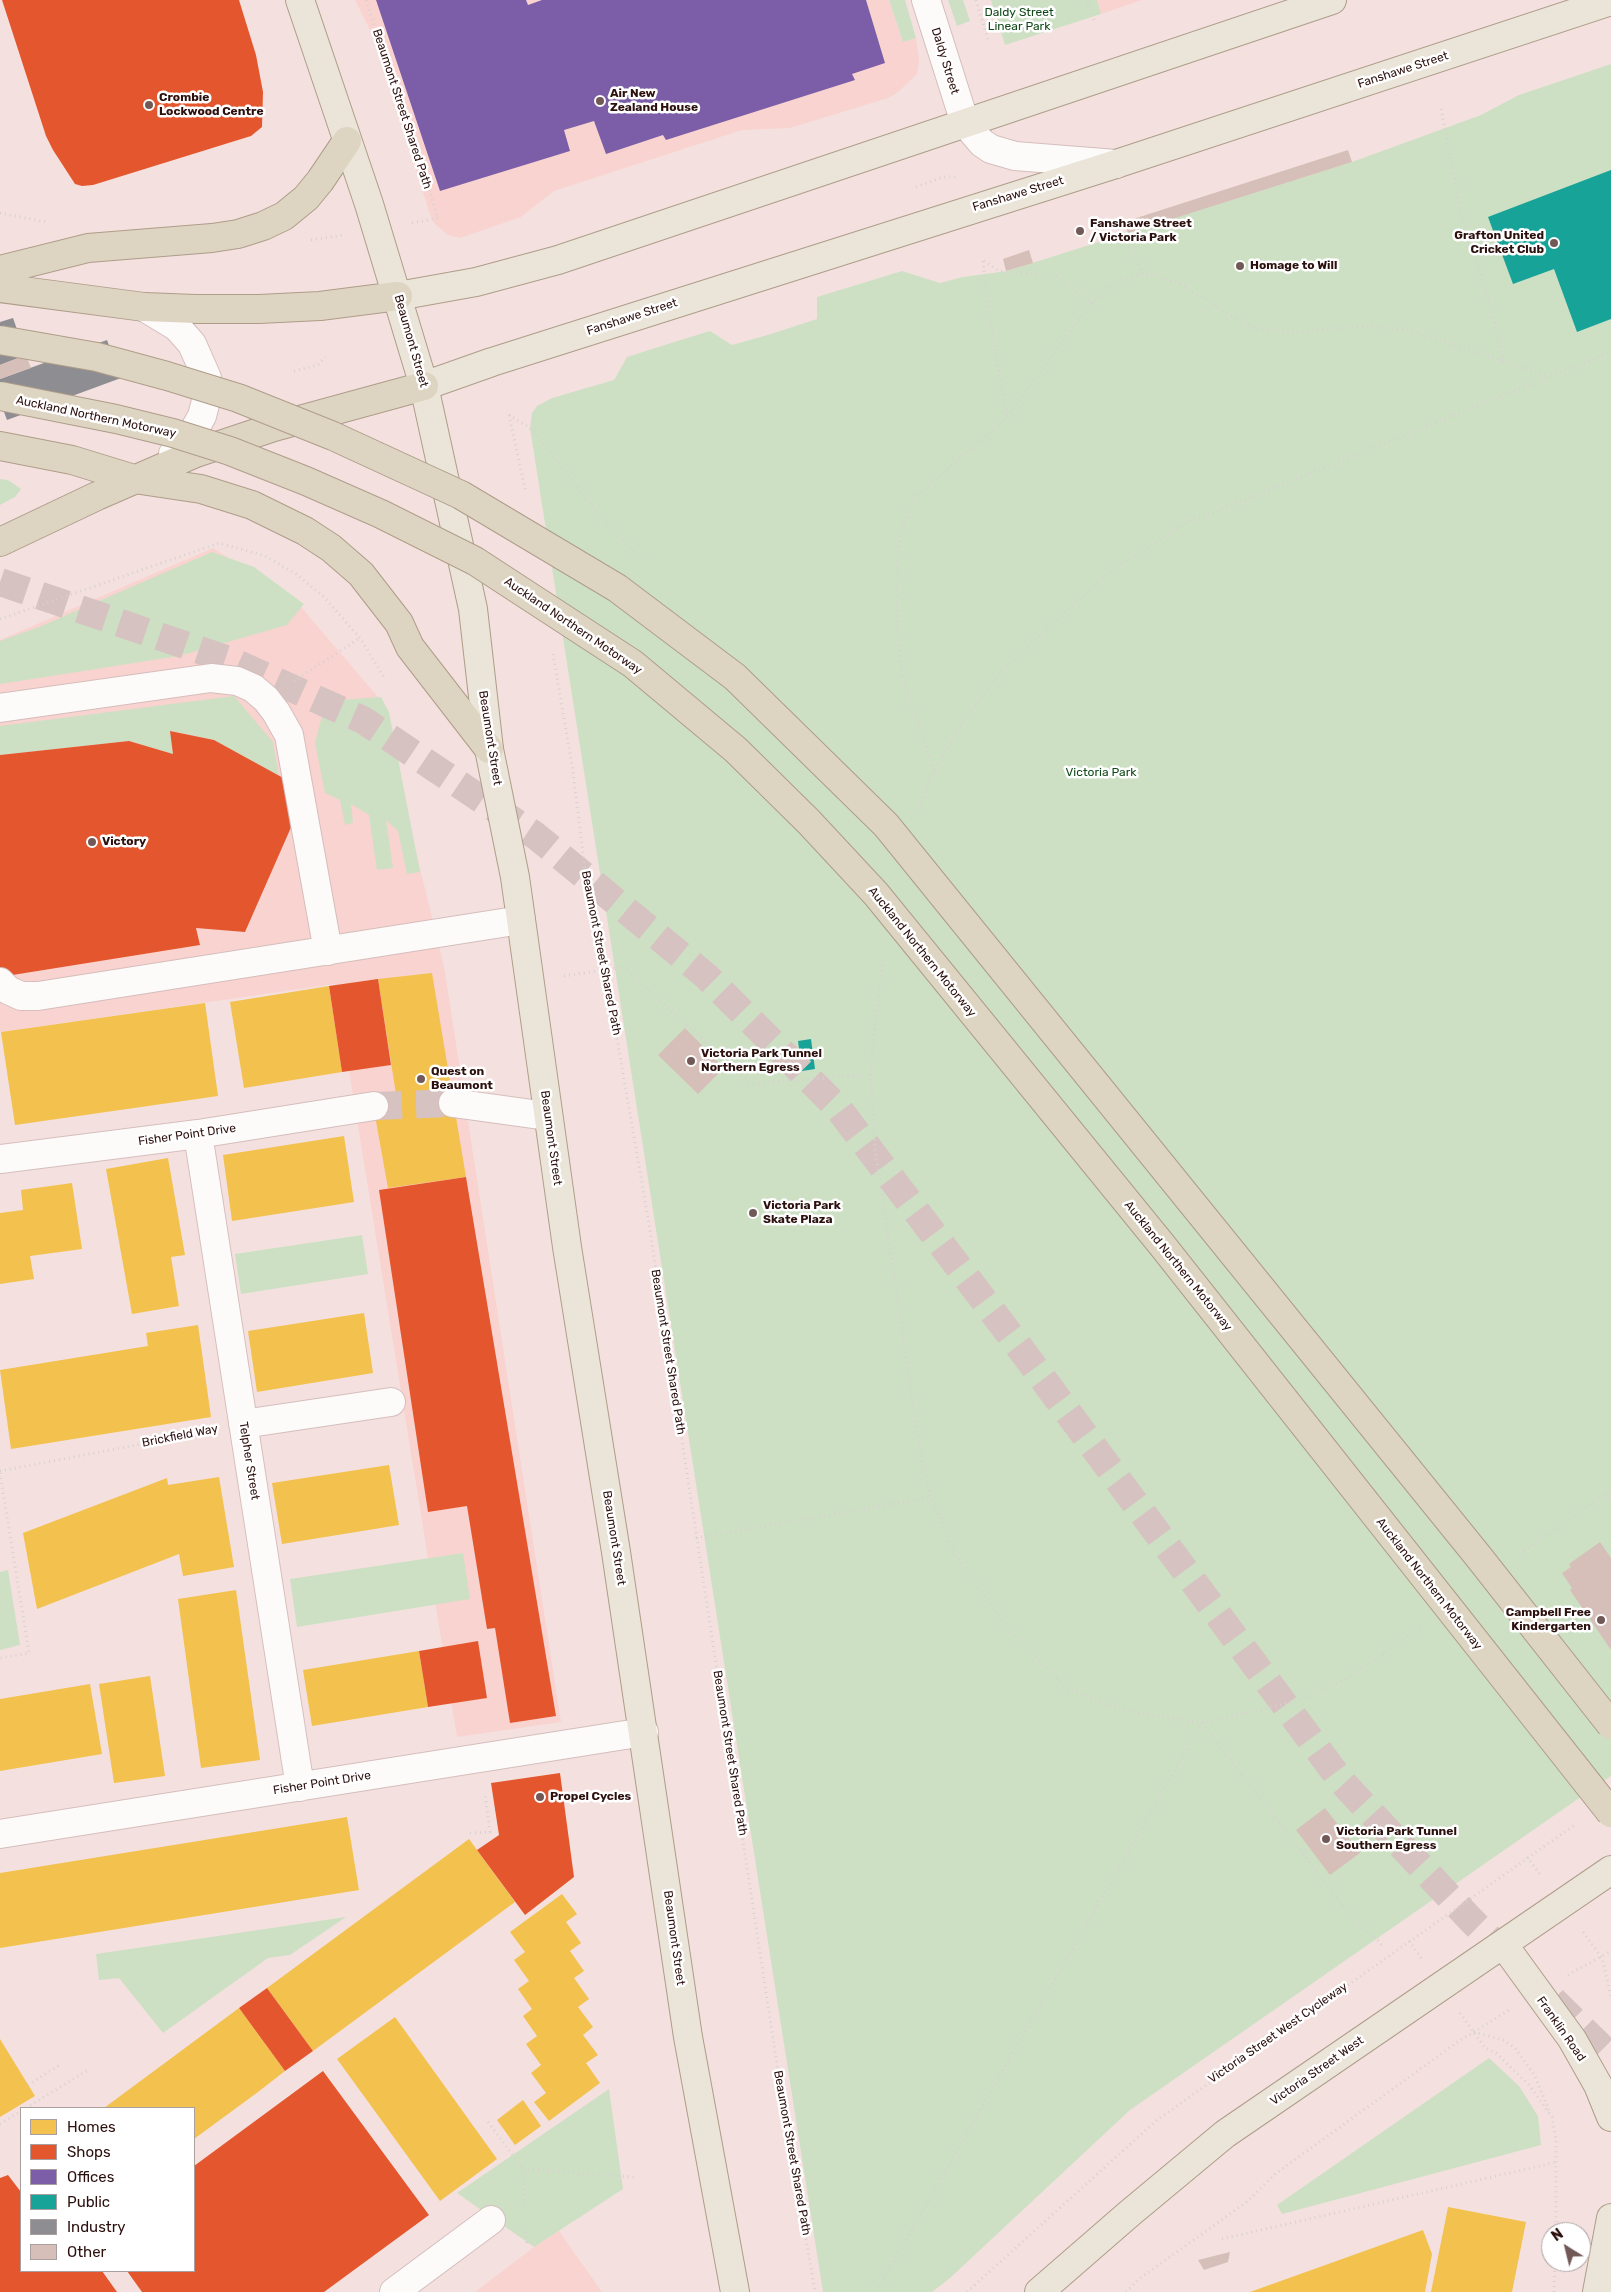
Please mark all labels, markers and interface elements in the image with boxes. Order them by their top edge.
park label: Daldy Street Linear Park [984,6,1054,34]
street label: Daldy Street [928,26,962,96]
street label: Beaumont Street Shared Path [369,27,435,191]
street label: Fanshawe Street [1356,49,1450,91]
place label: Air New Zealand House [610,87,698,115]
place label: Crombie Lockwood Centre [159,91,264,119]
marker: Air New Zealand House [594,95,606,107]
marker: Crombie Lockwood Centre [143,99,155,111]
street label: Fanshawe Street [971,173,1065,215]
place label: Fanshawe Street / Victoria Park [1090,217,1192,245]
marker: Fanshawe Street / Victoria Park [1074,225,1086,237]
place label: Grafton United Cricket Club [1454,229,1544,257]
marker: Grafton United Cricket Club [1548,237,1560,249]
place label: Homage to Will [1250,259,1337,273]
marker: Homage to Will [1234,260,1246,272]
street label: Beaumont Street [391,293,431,389]
street label: Fanshawe Street [585,296,679,338]
street label: Auckland Northern Motorway [15,393,177,441]
street label: Auckland Northern Motorway [501,574,645,678]
street label: Beaumont Street [475,690,505,786]
park label: Victoria Park [1066,766,1136,780]
place label: Victory [102,835,146,849]
marker: Victory [86,836,98,848]
street label: Beaumont Street Shared Path [578,869,624,1037]
street label: Auckland Northern Motorway [865,884,979,1020]
place label: Victoria Park Tunnel Northern Egress [701,1047,822,1075]
marker: Victoria Park Tunnel Northern Egress [685,1055,697,1067]
place label: Quest on Beaumont [431,1065,493,1093]
marker: Quest on Beaumont [415,1073,427,1085]
street label: Beaumont Street [537,1090,565,1186]
street label: Fisher Point Drive [137,1121,237,1149]
street label: Auckland Northern Motorway [1121,1198,1235,1334]
place label: Victoria Park Skate Plaza [763,1199,841,1227]
marker: Victoria Park Skate Plaza [747,1207,759,1219]
street label: Beaumont Street Shared Path [648,1268,688,1436]
street label: Telpher Street [236,1421,262,1501]
street label: Brickfield Way [141,1422,219,1450]
street label: Beaumont Street [599,1490,629,1586]
street label: Auckland Northern Motorway [1373,1515,1485,1653]
place label: Campbell Free Kindergarten [1506,1606,1591,1634]
marker: Campbell Free Kindergarten [1595,1614,1607,1626]
street label: Beaumont Street Shared Path [710,1669,750,1837]
street label: Fisher Point Drive [272,1768,372,1798]
place label: Propel Cycles [550,1790,631,1804]
marker: Propel Cycles [534,1791,546,1803]
place label: Victoria Park Tunnel Southern Egress [1336,1825,1457,1853]
marker: Victoria Park Tunnel Southern Egress [1320,1833,1332,1845]
street label: Beaumont Street [660,1890,688,1986]
street label: Victoria Street West Cycleway [1206,1979,1350,2087]
street label: Franklin Road [1533,1994,1589,2064]
street label: Victoria Street West [1268,2033,1366,2109]
street label: Beaumont Street Shared Path [770,2069,814,2237]
legend [20,2107,195,2272]
text: Homes [67,2118,116,2136]
text: Shops [67,2143,111,2161]
text: Offices [67,2168,114,2186]
text: Public [67,2193,110,2211]
text: Industry [67,2218,126,2236]
north arrow [1541,2222,1591,2272]
text: N [1548,2225,1567,2245]
text: Other [67,2243,106,2261]

